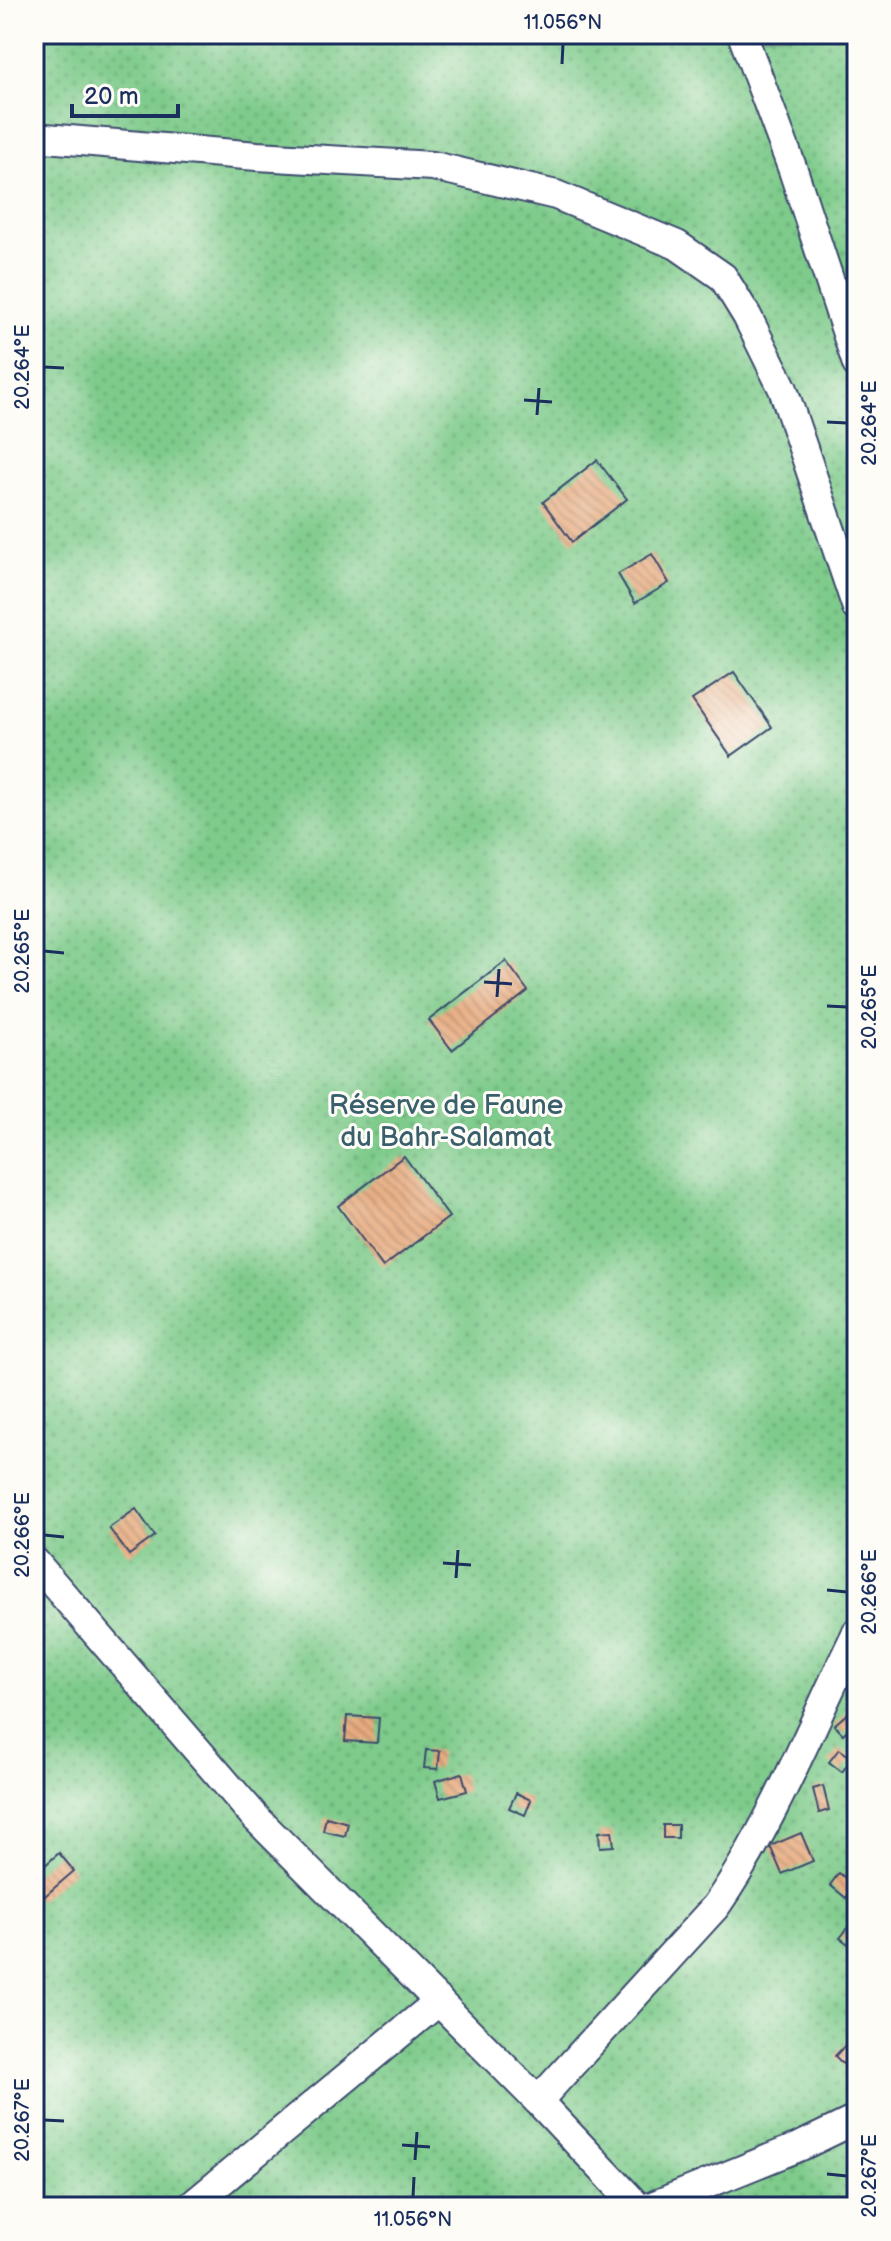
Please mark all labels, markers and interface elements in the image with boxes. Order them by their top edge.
text: 11.056°N [524,11,602,35]
scale bar [72,68,178,118]
text: 20 m [84,82,139,111]
text: 20.264°E [11,324,35,410]
text: 20.264°E [858,380,882,466]
text: 20.265°E [11,908,35,994]
text: 20.265°E [858,964,882,1050]
park label: Réserve de Faune du Bahr-Salamat [329,1089,563,1154]
text: 20.266°E [11,1492,35,1578]
text: 20.266°E [858,1549,882,1635]
text: 20.267°E [11,2078,35,2162]
text: 20.267°E [858,2134,882,2218]
text: 11.056°N [374,2208,452,2232]

